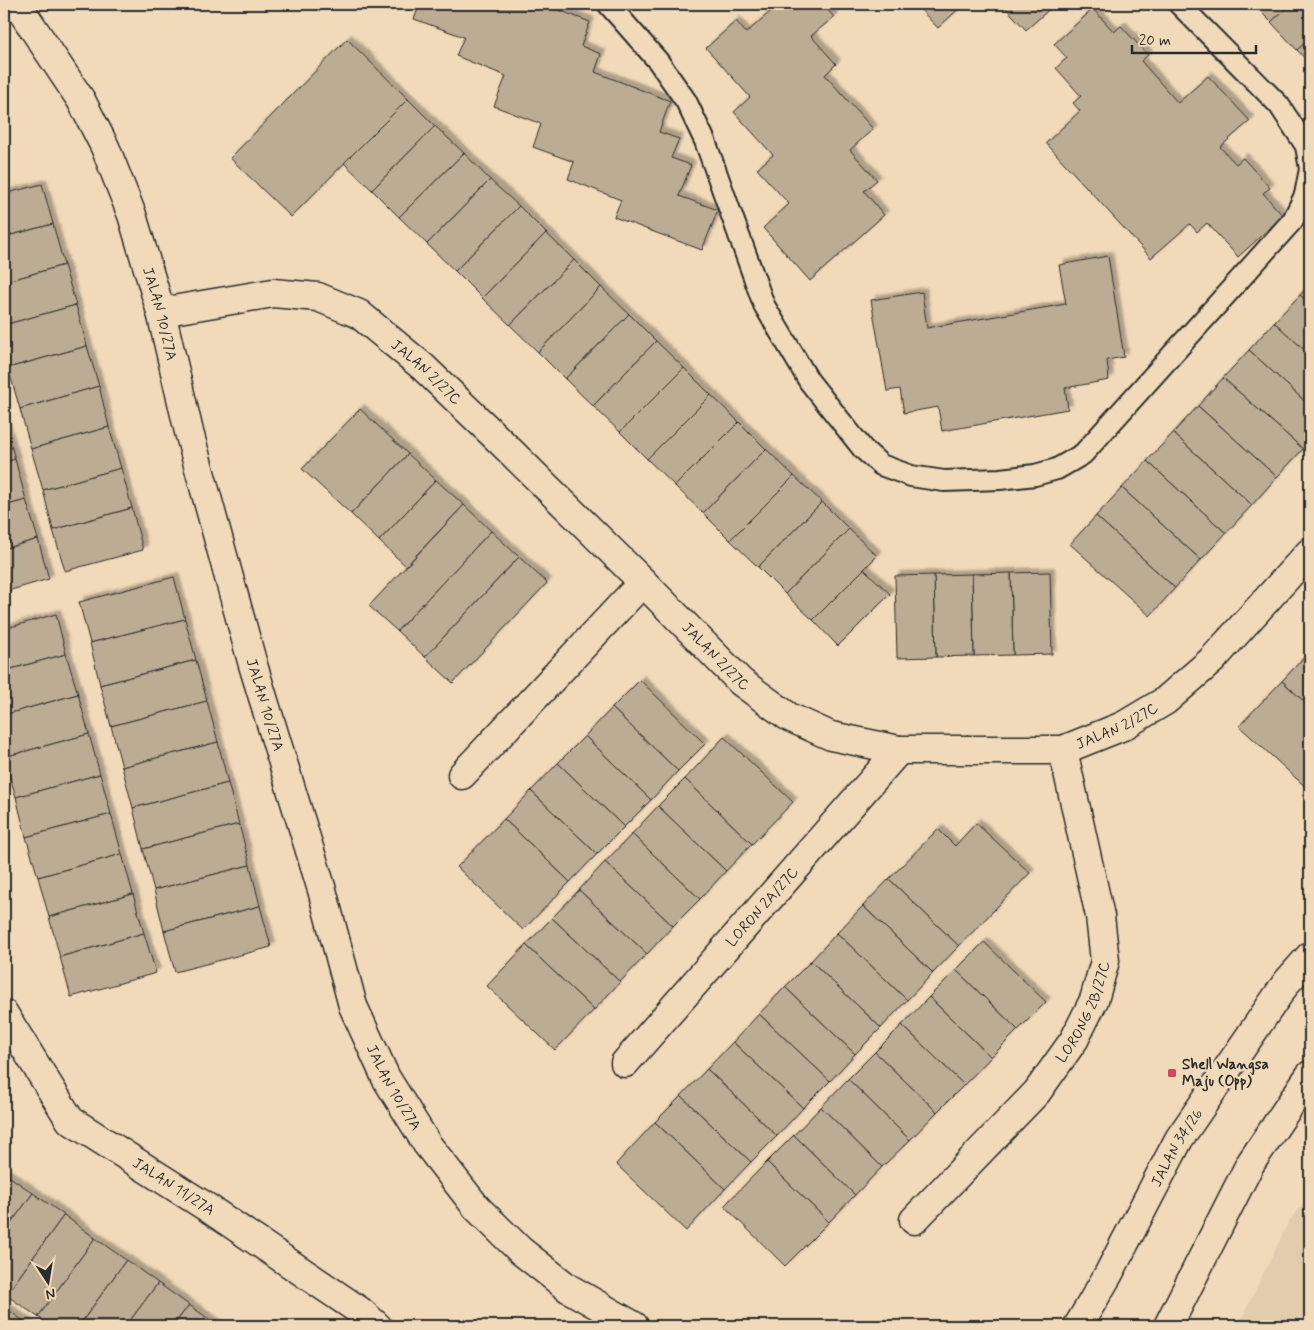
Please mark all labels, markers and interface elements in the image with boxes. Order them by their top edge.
scale bar [1132,22,1255,54]
text: 20 m [1139,31,1171,51]
street label: JALAN 10/27A [137,265,181,363]
street label: JALAN 2/27C [386,335,466,410]
street label: JALAN 2/27C [677,618,754,696]
street label: JALAN 10/27A [241,656,288,754]
street label: JALAN 2/27C [1073,698,1162,755]
street label: LORON 2A/27C [722,862,804,952]
street label: LORONG 2B/27C [1052,959,1116,1067]
street label: JALAN 10/27A [361,1041,425,1135]
place label: Shell Wangsa Maju (Opp) [1182,1055,1269,1092]
marker: Shell Wangsa Maju (Opp) [1166,1067,1178,1079]
street label: JALAN 34/26 [1147,1105,1208,1191]
street label: JALAN 11/27A [128,1153,218,1221]
north arrow [22,1258,72,1308]
text: N [44,1284,57,1304]

